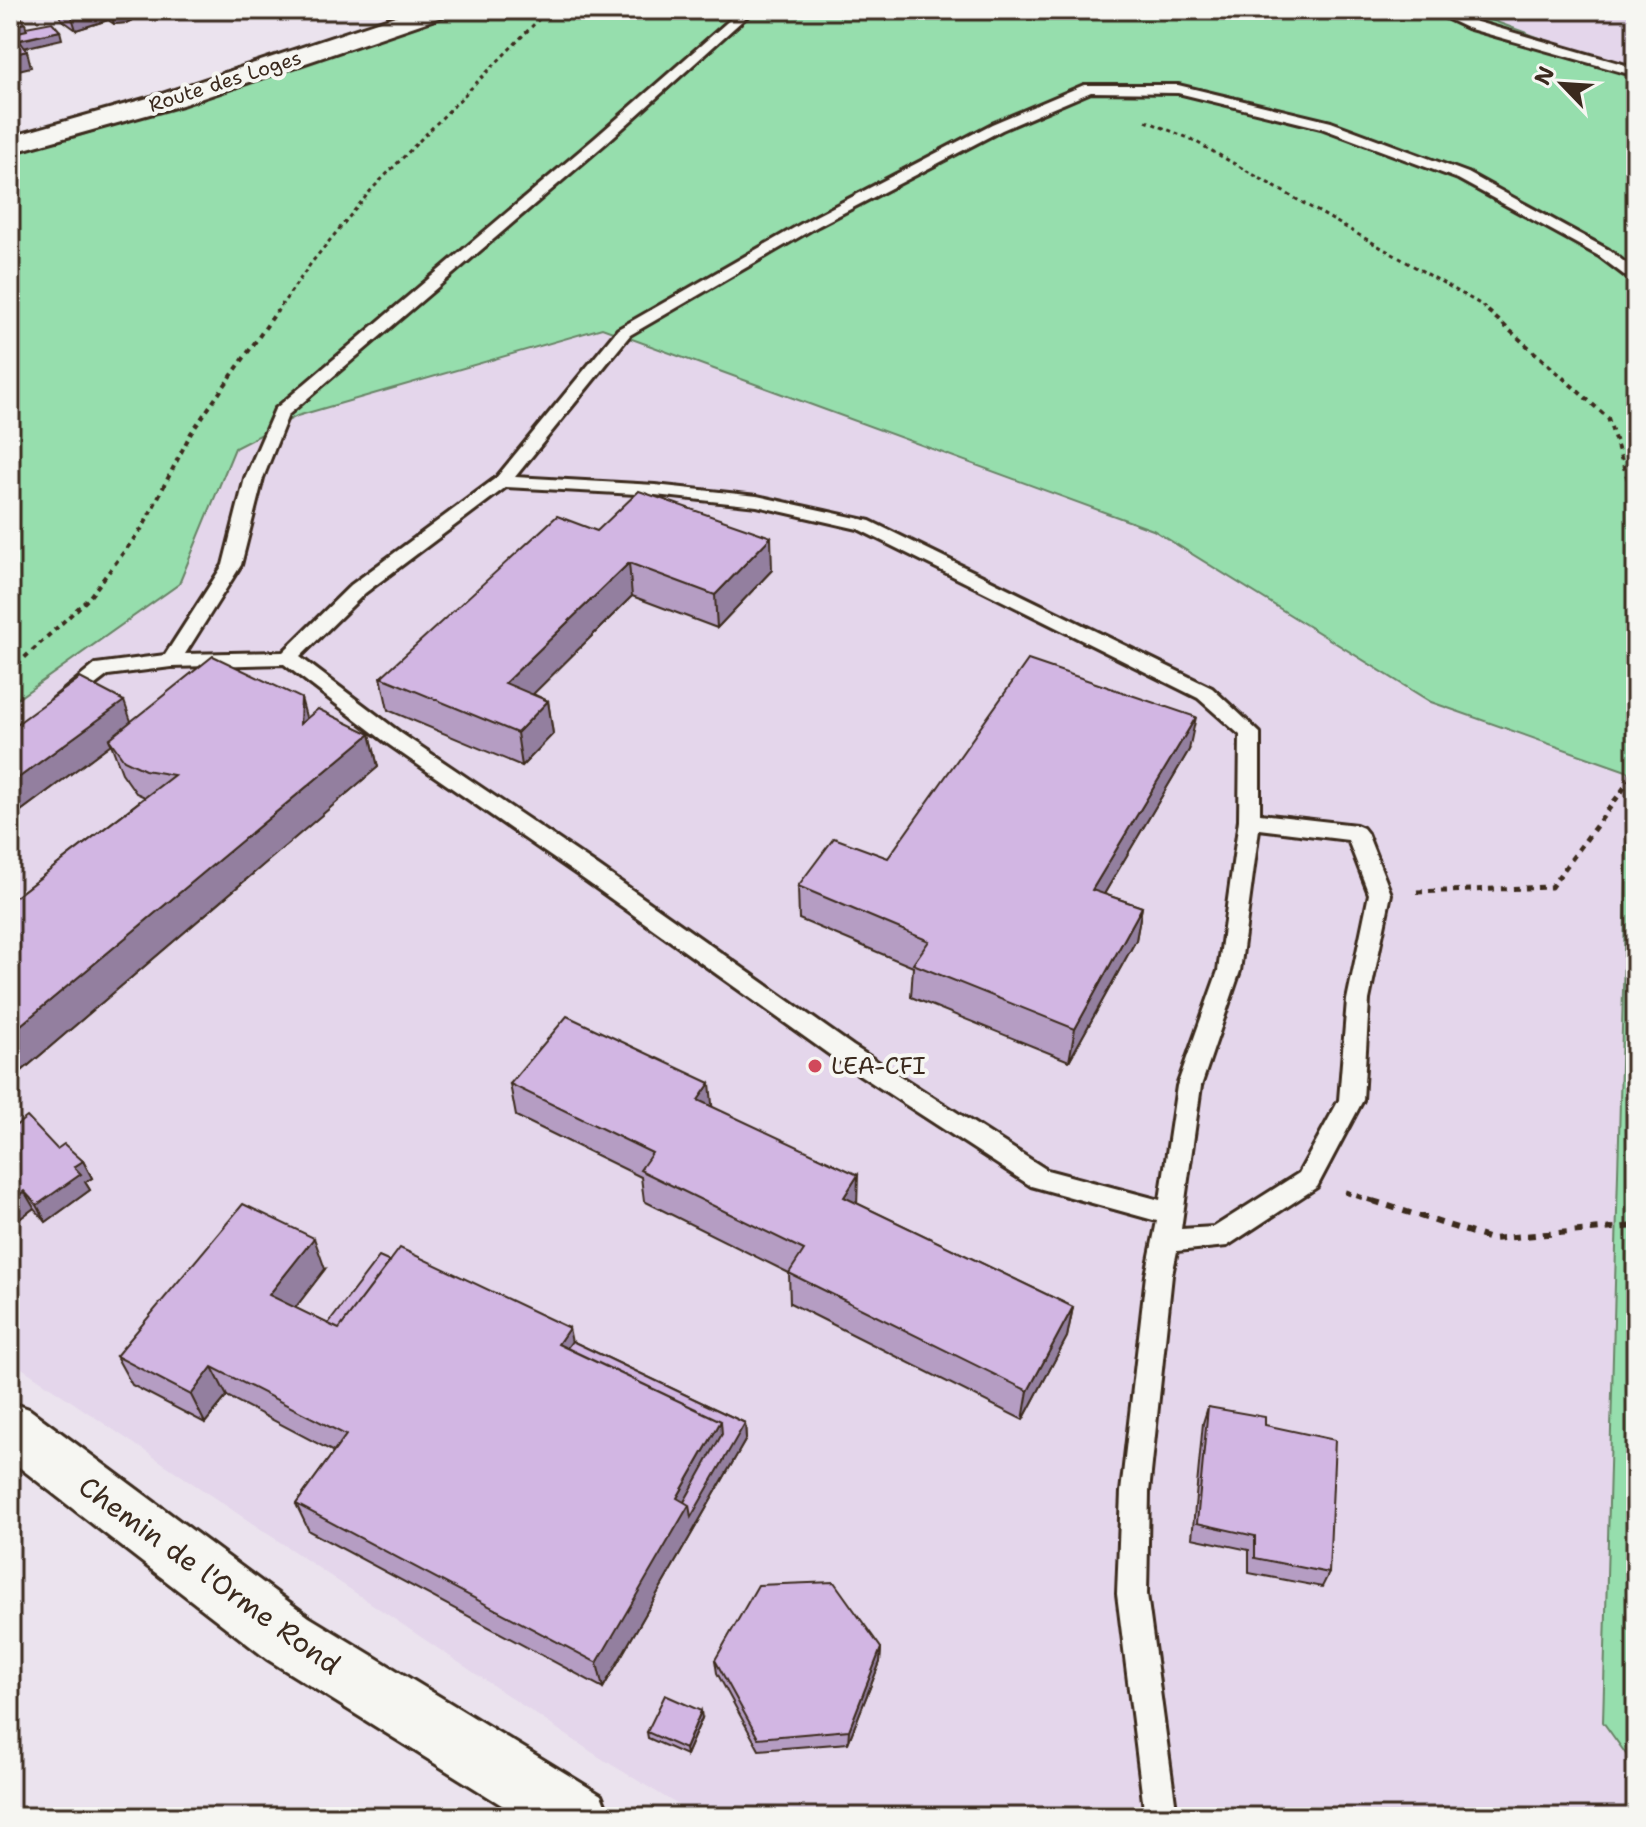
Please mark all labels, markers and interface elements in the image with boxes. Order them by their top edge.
street label: Route des Loges [145,44,305,118]
north arrow [1522,44,1602,124]
text: N [1528,62,1561,90]
place label: LEA-CFI [831,1050,926,1082]
marker: LEA-CFI [806,1057,824,1075]
street label: Chemin de l'Orme Rond [71,1467,349,1683]

